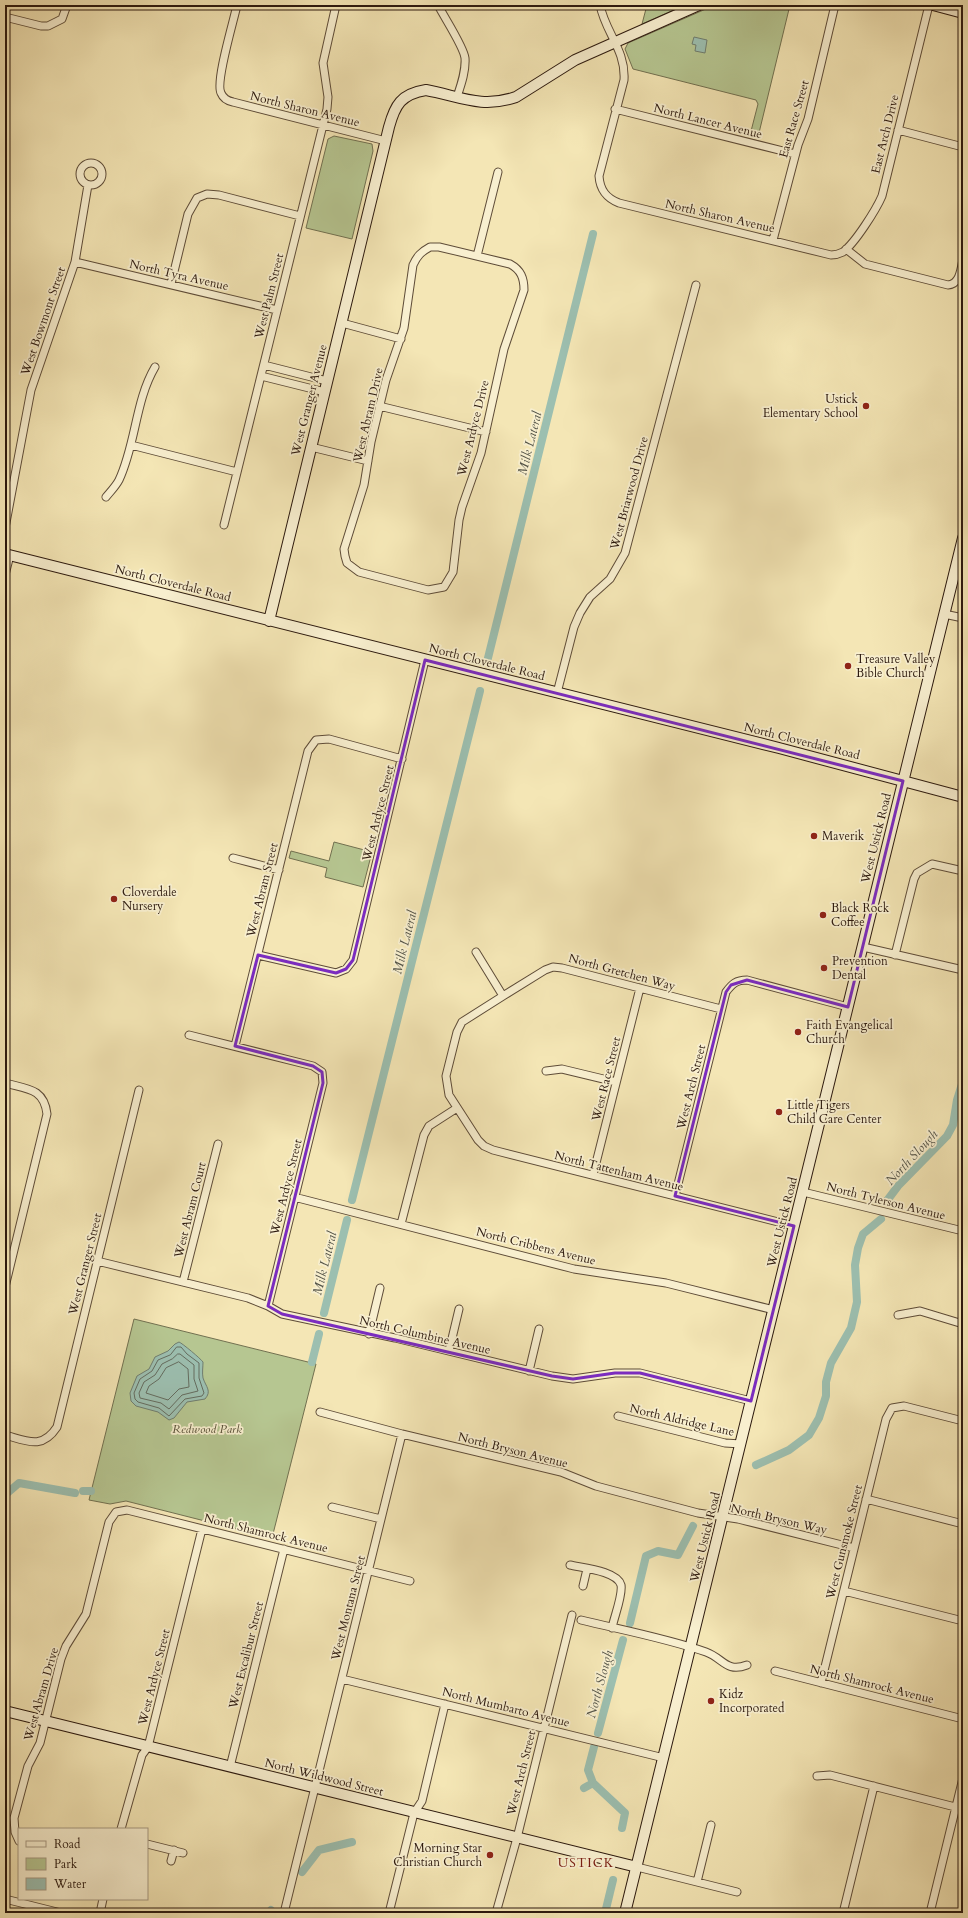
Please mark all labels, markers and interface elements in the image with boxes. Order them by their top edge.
street label: East Race Street [775,78,813,160]
street label: North Sharon Avenue [249,88,361,130]
street label: East Arch Drive [867,93,903,175]
street label: North Lancer Avenue [652,100,764,142]
street label: North Sharon Avenue [663,196,777,236]
street label: West Palm Street [250,252,287,341]
street label: North Tyra Avenue [128,256,230,294]
street label: West Bowmont Street [17,265,69,378]
street label: West Granger Avenue [287,343,331,458]
street label: West Abram Drive [349,366,387,465]
street label: West Ardyce Drive [453,378,493,479]
place label: Ustick Elementary School [763,391,859,421]
marker: Ustick Elementary School [861,401,871,411]
water label: Milk Lateral [513,409,547,477]
street label: West Briarwood Drive [606,435,652,552]
street label: North Cloverdale Road [113,561,233,605]
street label: North Cloverdale Road [427,640,547,684]
place label: Treasure Valley Bible Church [856,651,936,681]
marker: Treasure Valley Bible Church [843,661,853,671]
street label: North Cloverdale Road [742,719,862,763]
street label: West Ardyce Street [358,763,398,864]
street label: West Ustick Road [857,791,895,886]
place label: Maverik [822,828,865,844]
marker: Maverik [809,831,819,841]
street label: West Abram Street [242,841,281,940]
place label: Cloverdale Nursery [122,884,177,914]
marker: Cloverdale Nursery [109,894,119,904]
place label: Black Rock Coffee [831,900,890,930]
water label: Milk Lateral [388,908,422,976]
marker: Black Rock Coffee [818,910,828,920]
street label: North Gretchen Way [567,950,678,994]
place label: Prevention Dental [832,953,888,983]
marker: Prevention Dental [819,963,829,973]
place label: Faith Evangelical Church [806,1017,893,1047]
marker: Faith Evangelical Church [793,1027,803,1037]
street label: West Race Street [588,1035,624,1124]
street label: West Arch Street [672,1043,709,1132]
place label: Little Tigers Child Care Center [787,1097,882,1127]
marker: Little Tigers Child Care Center [774,1107,784,1117]
water label: North Slough [881,1126,943,1189]
street label: West Ardyce Street [266,1137,306,1238]
street label: North Tattenham Avenue [553,1147,685,1195]
street label: West Abram Court [170,1160,210,1260]
street label: West Ustick Road [763,1175,801,1270]
street label: North Tylerson Avenue [825,1178,947,1224]
street label: West Granger Street [64,1211,105,1317]
street label: North Cribbens Avenue [474,1223,598,1269]
water label: Milk Lateral [308,1229,342,1297]
street label: North Columbine Avenue [358,1312,492,1358]
street label: North Aldridge Lane [628,1400,736,1440]
park label: Redwood Park [172,1421,242,1437]
street label: North Bryson Avenue [456,1429,570,1471]
street label: West Gunsmoke Street [822,1483,866,1602]
street label: West Ustick Road [686,1490,724,1585]
street label: North Bryson Way [729,1500,830,1538]
street label: North Shamrock Avenue [202,1510,330,1556]
street label: West Montana Street [327,1554,369,1663]
street label: West Excalibur Street [225,1600,267,1711]
street label: West Ardyce Street [134,1627,174,1728]
street label: West Abram Drive [20,1645,62,1744]
water label: North Slough [582,1648,618,1720]
street label: North Shamrock Avenue [808,1661,936,1707]
street label: North Mumbarto Avenue [440,1683,572,1731]
place label: Kidz Incorporated [719,1686,785,1716]
marker: Kidz Incorporated [706,1696,716,1706]
street label: West Arch Street [502,1729,539,1818]
street label: North Wildwood Street [263,1754,385,1800]
legend [18,1828,148,1900]
text: Road [54,1836,81,1852]
place label: Morning Star Christian Church [393,1840,483,1870]
marker: Morning Star Christian Church [485,1850,495,1860]
district label: USTICK [558,1854,614,1872]
text: Park [54,1856,78,1872]
text: Water [53,1876,87,1892]

